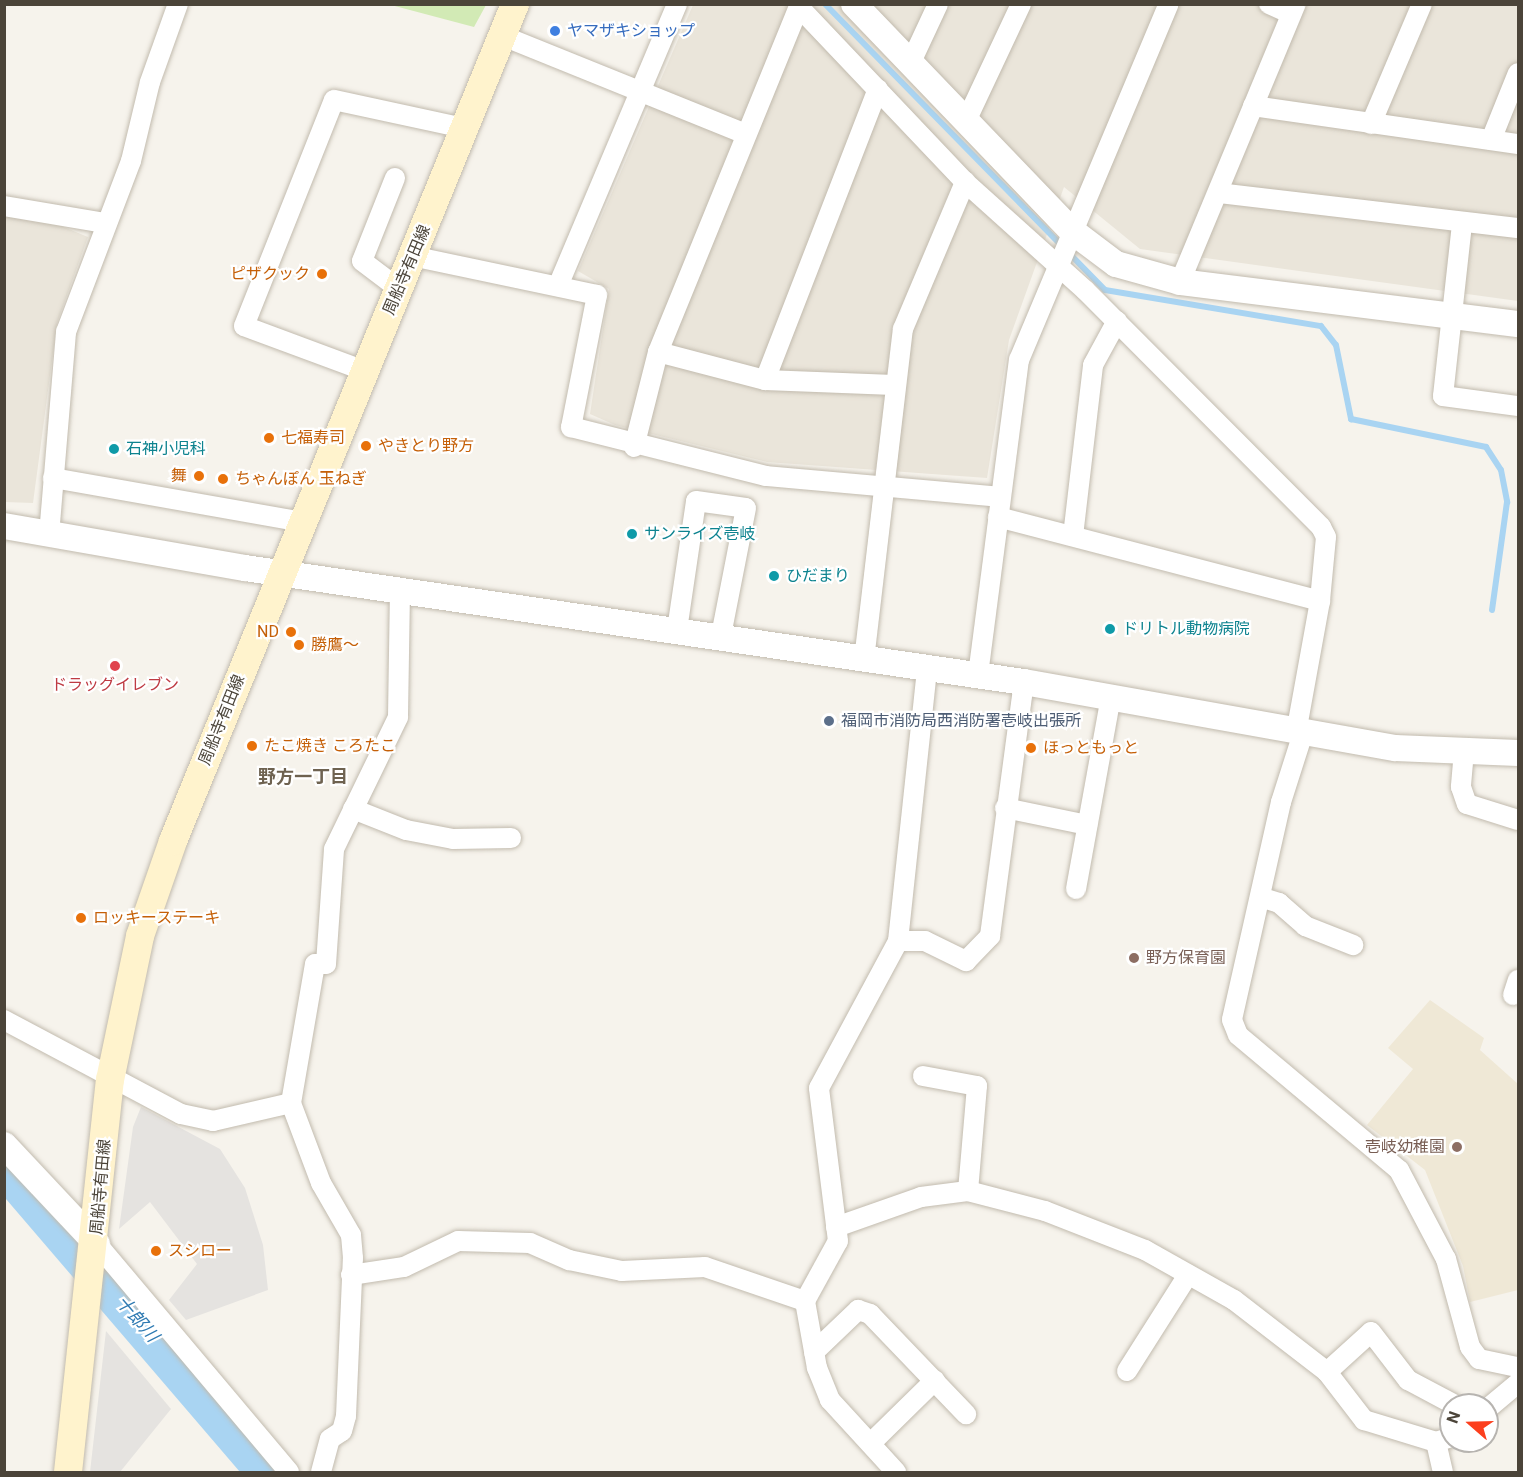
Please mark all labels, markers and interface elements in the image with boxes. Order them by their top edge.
place label: ヤマザキショップ [567,21,695,41]
marker: ヤマザキショップ [548,24,562,38]
street label: 周船寺有田線 [379,222,435,318]
place label: ピザクック [230,264,310,284]
marker: ピザクック [315,267,329,281]
place label: 七福寿司 [281,428,345,448]
marker: 七福寿司 [262,431,276,445]
place label: やきとり野方 [378,436,474,456]
place label: 石神小児科 [126,439,206,459]
marker: やきとり野方 [359,439,373,453]
marker: 石神小児科 [107,442,121,456]
place label: 舞 [171,466,187,486]
marker: 舞 [192,469,206,483]
place label: ちゃんぽん 玉ねぎ [235,469,367,489]
marker: ちゃんぽん 玉ねぎ [216,472,230,486]
place label: サンライズ壱岐 [644,524,756,544]
marker: サンライズ壱岐 [625,527,639,541]
place label: ひだまり [786,566,850,586]
marker: ひだまり [767,569,781,583]
place label: ドリトル動物病院 [1122,619,1250,639]
place label: ND [257,622,279,642]
marker: ドリトル動物病院 [1103,622,1117,636]
marker: ND [284,625,298,639]
place label: 勝鷹～ [311,635,359,655]
marker: 勝鷹～ [292,638,306,652]
marker: ドラッグイレブン [108,659,122,673]
street label: 周船寺有田線 [195,672,249,768]
place label: ドラッグイレブン [51,675,179,695]
place label: 福岡市消防局西消防署壱岐出張所 [841,711,1081,731]
marker: 福岡市消防局西消防署壱岐出張所 [822,714,836,728]
place label: たこ焼き ころたこ [264,736,396,756]
place label: ほっともっと [1043,738,1139,758]
marker: たこ焼き ころたこ [245,739,259,753]
marker: ほっともっと [1024,741,1038,755]
district label: 野方一丁目 [258,766,348,788]
place label: ロッキーステーキ [93,908,221,928]
marker: ロッキーステーキ [74,911,88,925]
place label: 野方保育園 [1146,948,1226,968]
marker: 野方保育園 [1127,951,1141,965]
place label: 壱岐幼稚園 [1365,1137,1445,1157]
street label: 周船寺有田線 [87,1138,115,1236]
marker: 壱岐幼稚園 [1450,1140,1464,1154]
place label: スシロー [168,1241,232,1261]
marker: スシロー [149,1244,163,1258]
water label: 十郎川 [111,1292,163,1346]
north arrow [1439,1393,1499,1453]
text: N [1443,1409,1464,1426]

